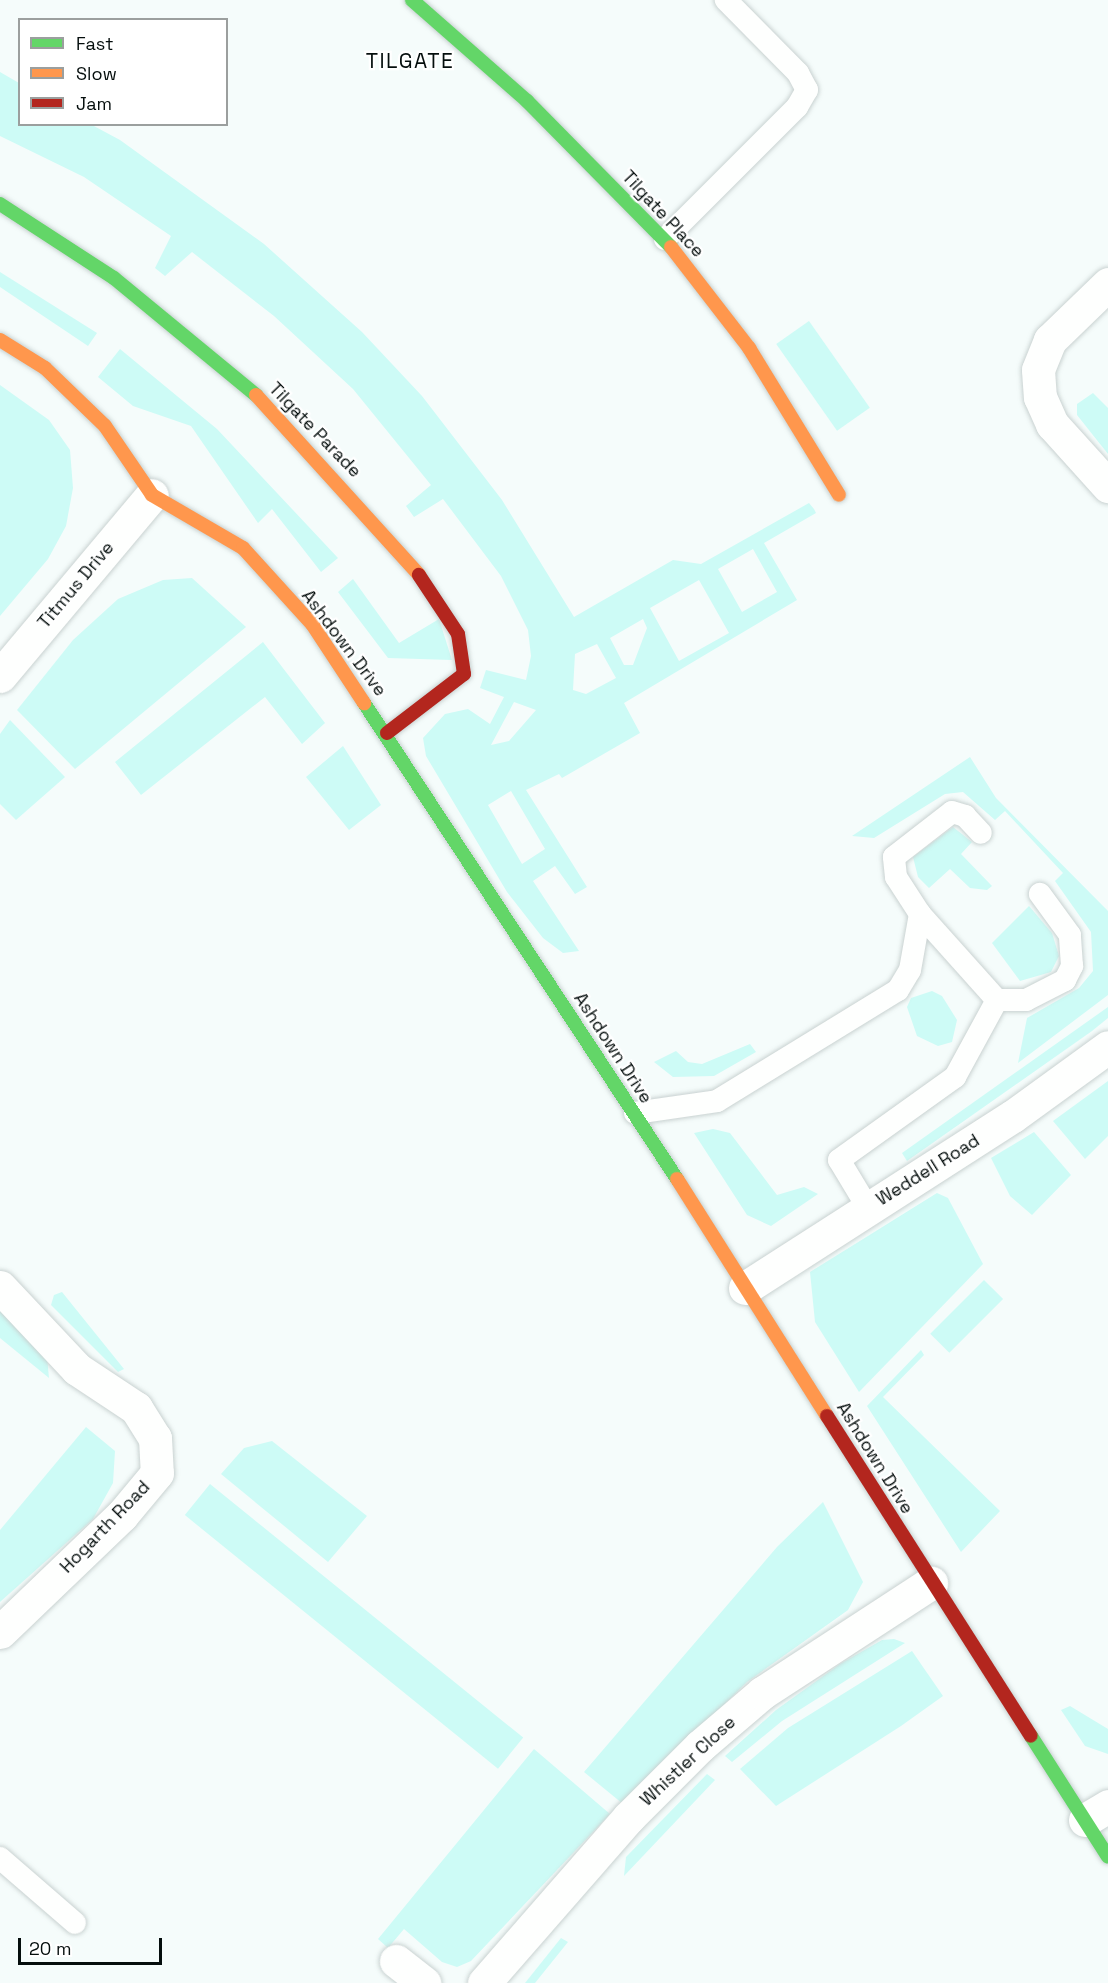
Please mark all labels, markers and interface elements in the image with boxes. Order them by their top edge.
legend [18,18,228,126]
text: Fast [76,32,113,55]
district label: TILGATE [366,48,454,74]
text: Slow [76,62,117,85]
text: Jam [76,92,112,115]
street label: Tilgate Place [617,166,709,262]
street label: Tilgate Parade [264,378,366,482]
street label: Titmus Drive [33,537,119,633]
street label: Ashdown Drive [297,586,391,700]
street label: Ashdown Drive [569,989,657,1107]
street label: Weddell Road [872,1130,984,1210]
street label: Ashdown Drive [832,1398,918,1518]
street label: Hogarth Road [56,1476,154,1578]
street label: Whistler Close [636,1711,740,1811]
scale bar [21,1926,165,1964]
text: 20 m [29,1937,72,1960]

